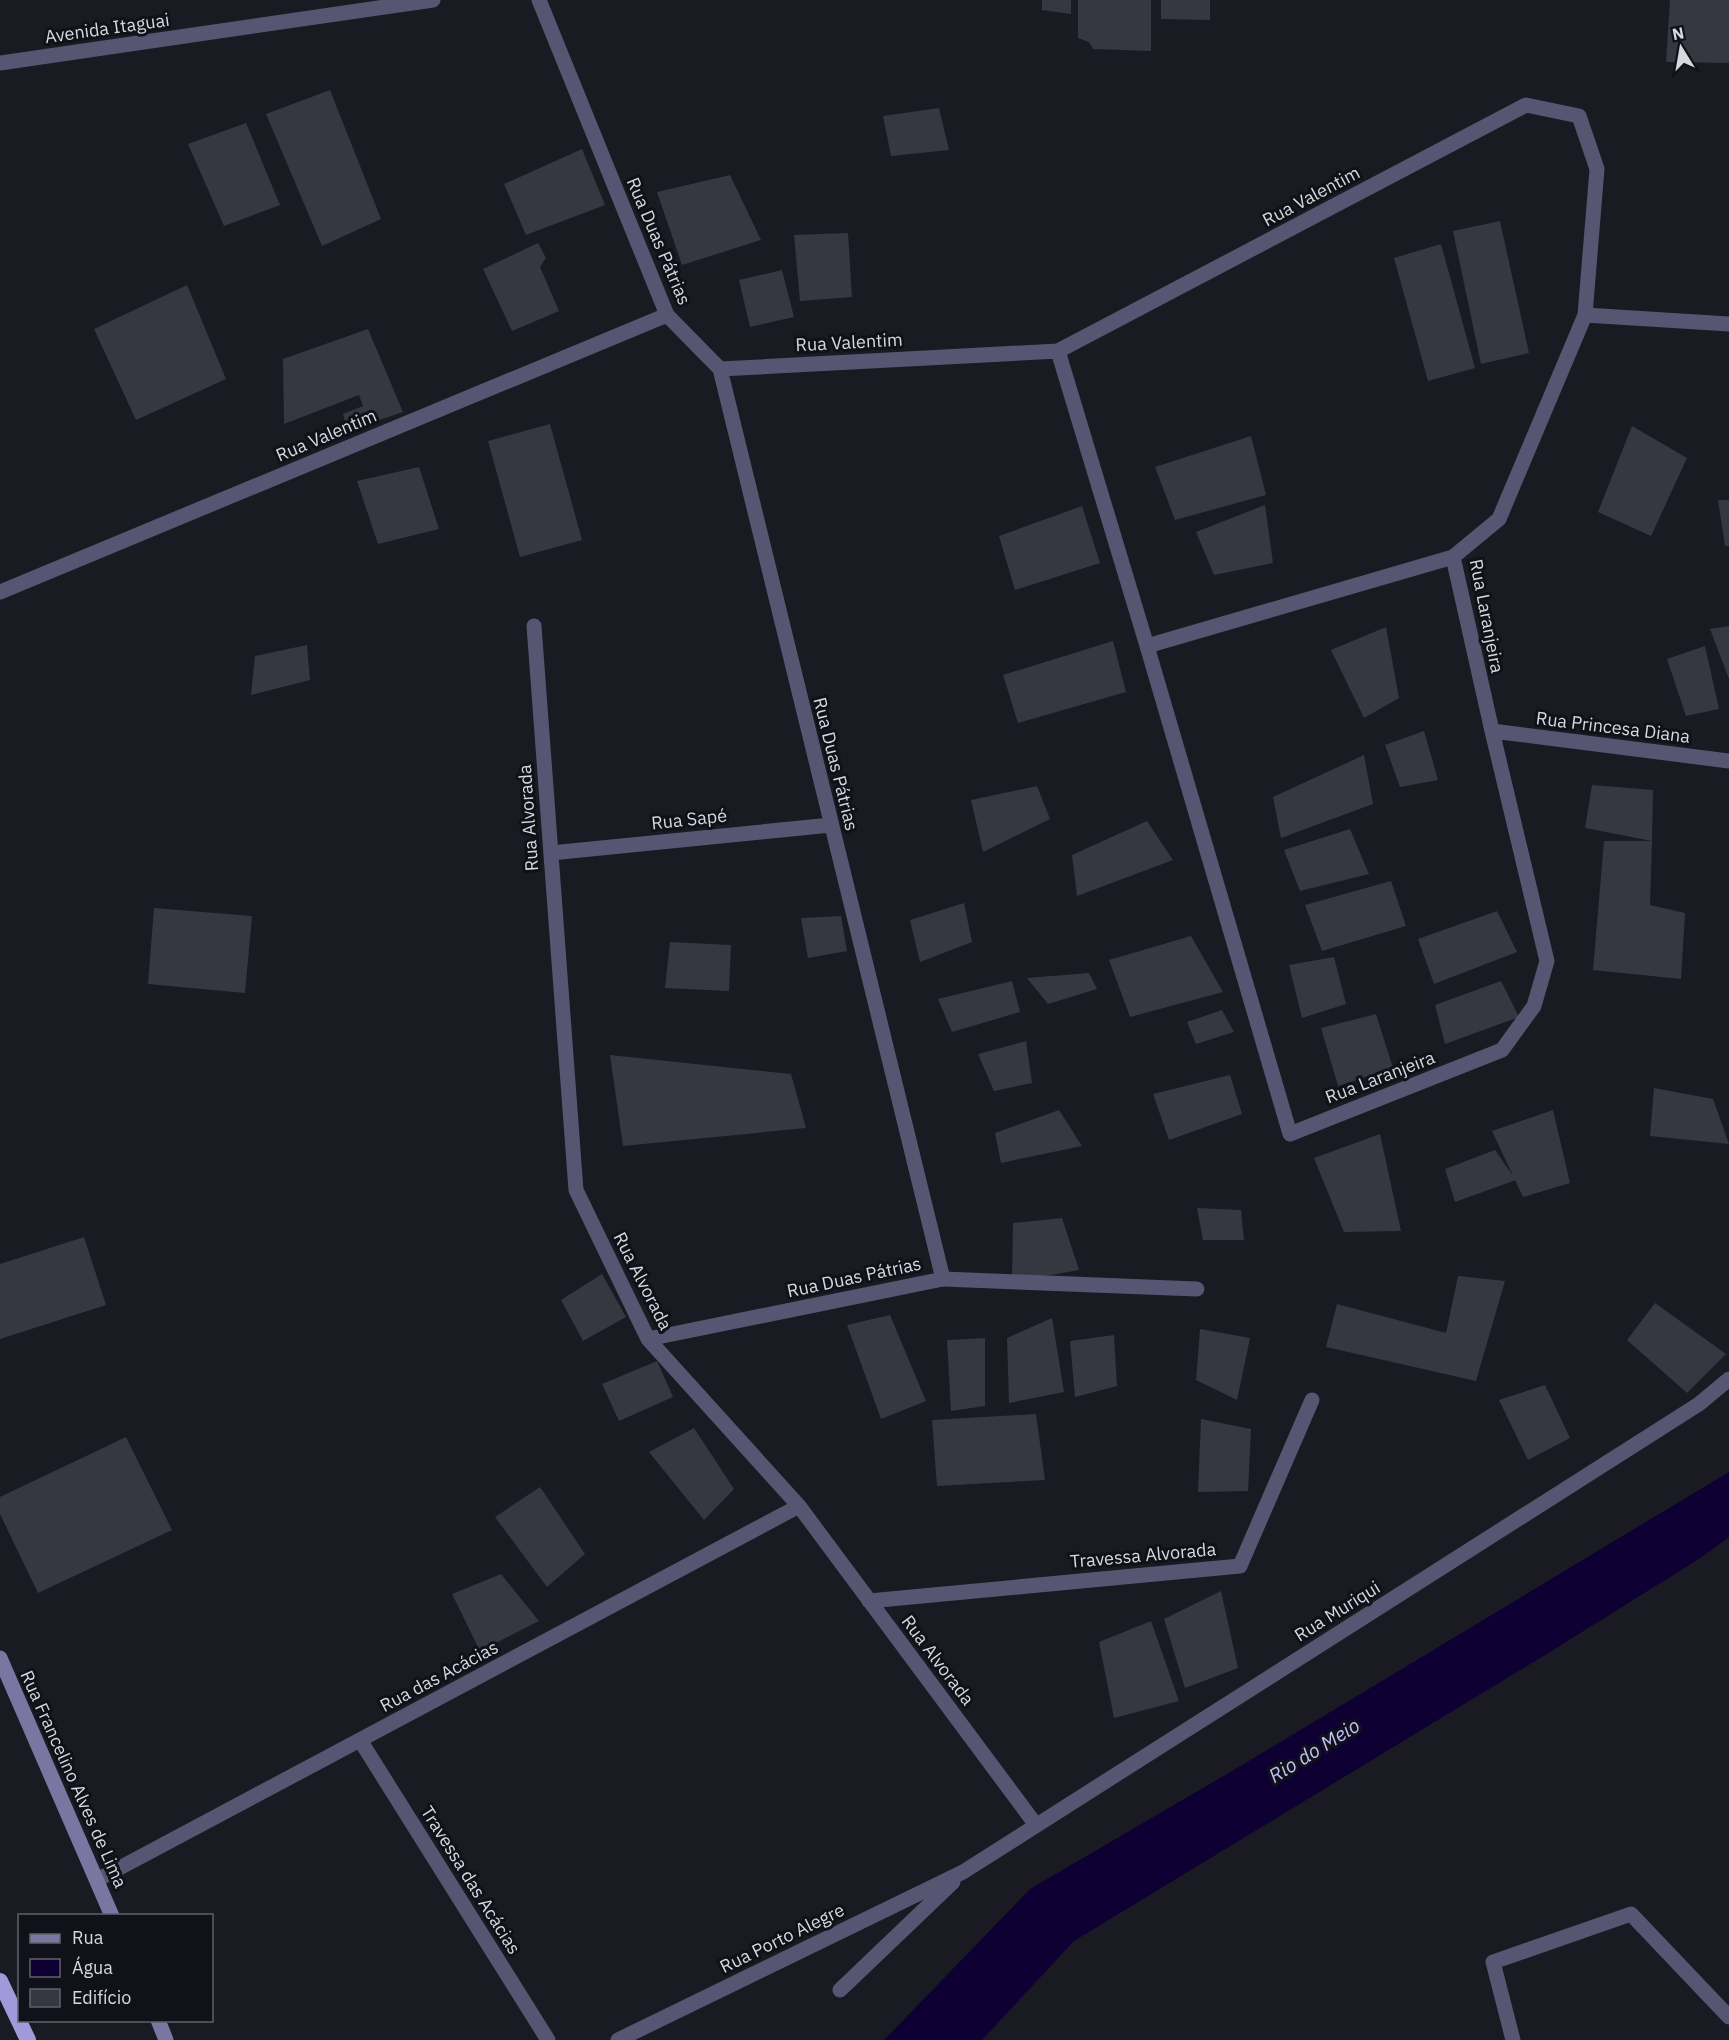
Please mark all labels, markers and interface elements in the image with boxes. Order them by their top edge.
street label: Avenida Itaguai [43,8,171,48]
north arrow [1651,18,1711,78]
text: N [1671,22,1686,44]
street label: Rua Valentim [1258,161,1364,231]
street label: Rua Duas Pátrias [622,174,696,308]
street label: Rua Valentim [795,328,903,356]
street label: Rua Valentim [272,403,380,467]
street label: Rua Laranjeira [1465,557,1509,675]
street label: Rua Duas Pátrias [808,695,864,833]
street label: Rua Princesa Diana [1535,706,1692,748]
street label: Rua Alvorada [513,764,543,872]
street label: Rua Sapé [650,804,728,834]
street label: Rua Laranjeira [1322,1045,1438,1108]
street label: Rua Alvorada [608,1228,678,1334]
street label: Rua Duas Pátrias [785,1252,923,1302]
street label: Travessa Alvorada [1069,1537,1217,1573]
street label: Rua Muriqui [1290,1576,1384,1646]
street label: Rua Alvorada [897,1610,980,1710]
street label: Rua das Acácias [376,1635,502,1717]
street label: Rua Francelino Alves de Lima [16,1667,133,1892]
water label: Rio do Meio [1263,1711,1365,1789]
street label: Travessa das Acácias [416,1802,526,1958]
street label: Rua Porto Alegre [716,1898,848,1978]
legend [18,1914,213,2022]
text: Rua [72,1926,104,1949]
text: Água [72,1956,113,1979]
text: Edifício [72,1986,131,2009]

